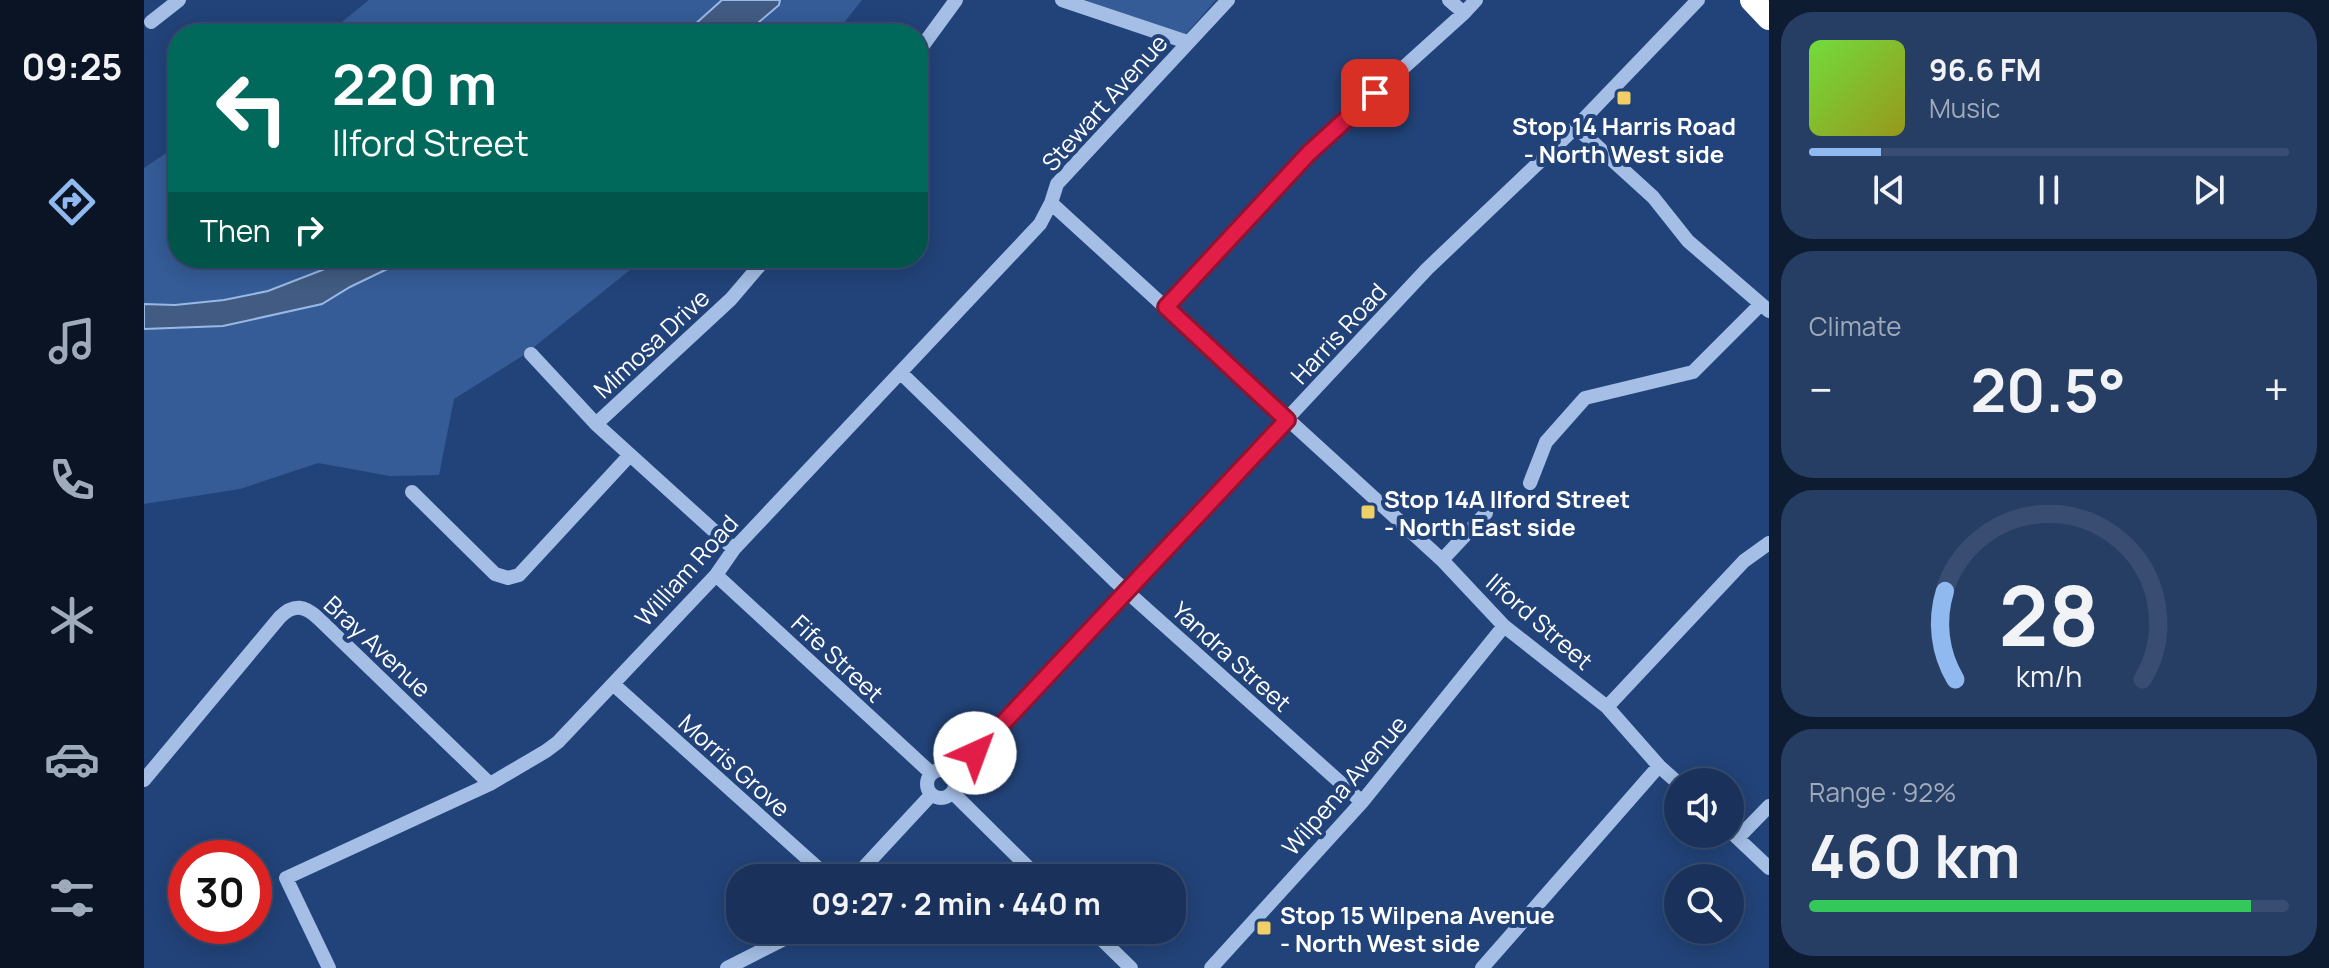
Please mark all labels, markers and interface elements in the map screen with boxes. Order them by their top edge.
street label: Stewart Avenue [1034,26,1174,178]
text: 09:25 [22,42,122,91]
text: 220 m [332,45,497,122]
text: 96.6 FM [1929,49,2041,90]
icon: left [200,56,304,160]
pin [1341,59,1409,127]
icon: arrive [1353,71,1397,115]
marker: Stop 14 Harris Road - North West side [1615,89,1633,107]
text: Music [1929,90,2000,126]
place label: Stop 14 Harris Road - North West side [1512,109,1736,170]
text: Ilford Street [332,118,529,167]
icon: previous [1867,168,1911,212]
icon: pause [2027,168,2071,212]
icon: next [2187,168,2231,212]
icon: directions [44,174,100,230]
icon: right [287,208,331,252]
text: Then [200,210,271,251]
street label: Harris Road [1283,275,1393,391]
street label: Mimosa Drive [586,281,716,405]
text: Climate [1809,308,1901,344]
icon: music [44,313,100,369]
text: 20.5° [1970,348,2126,430]
text: − [1809,359,1833,419]
text: + [2264,359,2289,419]
icon: phone [44,452,100,508]
place label: Stop 14A Ilford Street - North East side [1384,482,1630,543]
marker: Stop 14A Ilford Street - North East side [1359,503,1377,521]
street label: William Road [627,507,745,633]
text: 28 [1999,556,2099,670]
street label: Ilford Street [1480,565,1600,677]
street label: Bray Avenue [317,588,439,704]
icon: climate [44,592,100,648]
street label: Yandra Street [1165,594,1299,718]
street label: Fife Street [785,607,891,709]
text: km/h [2016,657,2082,696]
street label: Morris Grove [672,706,798,824]
street label: Wilpena Avenue [1274,708,1414,862]
position arrow [933,711,1017,795]
icon: car [44,731,100,787]
map controls [1664,768,1744,944]
button: sound [1664,768,1744,848]
text: Range · 92% [1809,774,1957,810]
text: 460 km [1809,814,2021,896]
speed limit sign: 30 [168,840,272,944]
button: search [1664,864,1744,944]
icon: filters [44,870,100,926]
text: 09:27 · 2 min · 440 m [811,883,1101,924]
place label: Stop 15 Wilpena Avenue - North West side [1280,898,1555,959]
marker: Stop 15 Wilpena Avenue - North West side [1255,919,1273,937]

